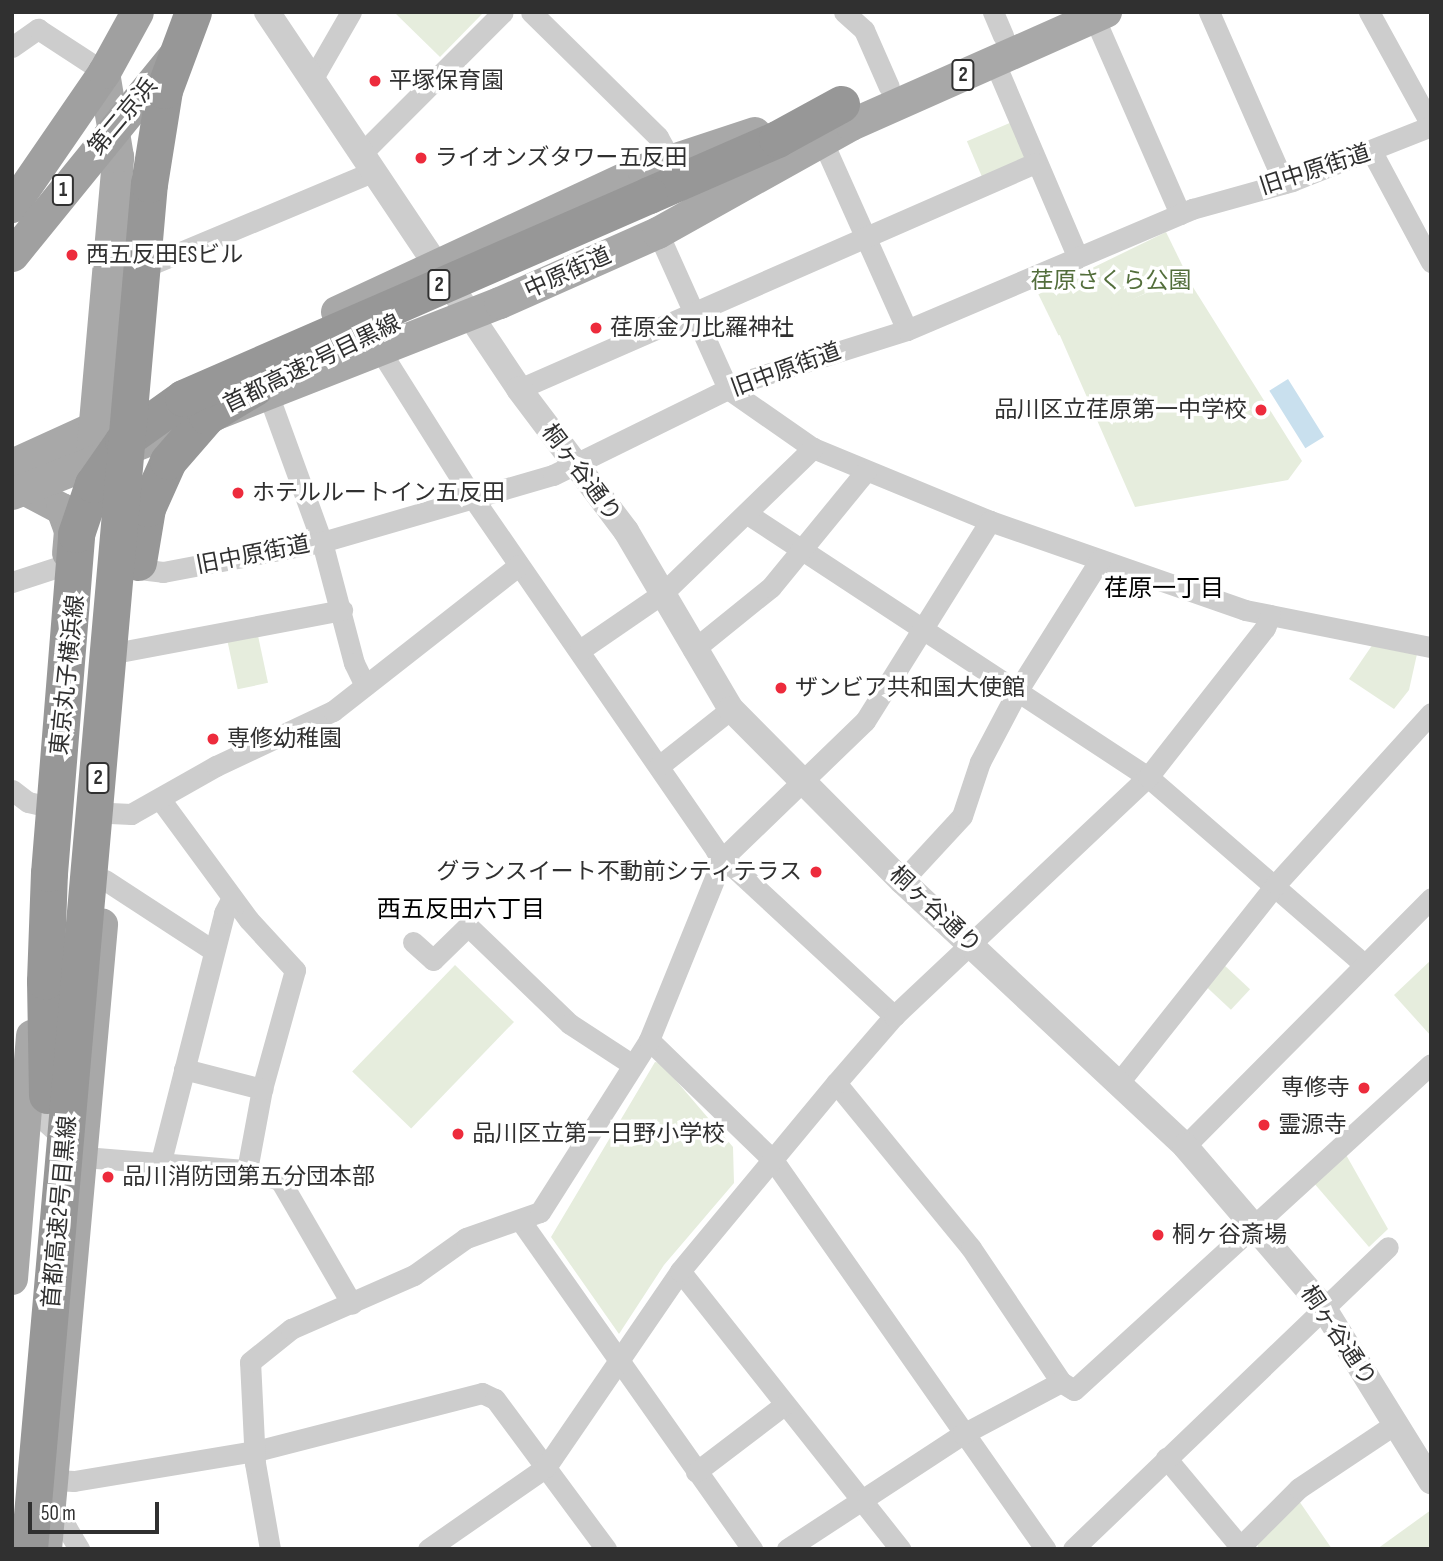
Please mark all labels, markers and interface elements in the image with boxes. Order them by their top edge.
road number: 2 [951,57,975,92]
place label: 平塚保育園 [389,67,504,95]
street label: 第二京浜 [83,73,163,161]
marker: 平塚保育園 [367,73,383,89]
street label: 旧中原街道 [1256,139,1374,201]
place label: ライオンズタワー五反田 [435,144,688,172]
marker: ライオンズタワー五反田 [413,150,429,166]
road number: 1 [51,172,75,208]
place label: 西五反田ESビル [86,241,243,269]
street label: 中原街道 [520,242,616,304]
marker: 西五反田ESビル [64,247,80,263]
park label: 荏原さくら公園 [1031,267,1191,295]
road number: 2 [427,268,451,302]
street label: 首都高速2号目黒線 [219,309,405,419]
place label: 荏原金刀比羅神社 [610,314,794,342]
marker: 荏原金刀比羅神社 [588,320,604,336]
street label: 旧中原街道 [727,337,845,403]
place label: 品川区立荏原第一中学校 [994,396,1247,424]
marker: 品川区立荏原第一中学校 [1253,402,1269,418]
street label: 桐ヶ谷通り [535,419,627,527]
place label: ホテルルートイン五反田 [252,479,505,507]
marker: ホテルルートイン五反田 [230,485,246,501]
street label: 旧中原街道 [194,530,312,580]
district label: 荏原一丁目 [1104,575,1224,603]
street label: 東京丸子横浜線 [46,593,90,757]
place label: ザンビア共和国大使館 [795,674,1025,702]
marker: ザンビア共和国大使館 [773,680,789,696]
place label: 専修幼稚園 [227,725,342,753]
marker: 専修幼稚園 [205,731,221,747]
road number: 2 [86,760,110,796]
place label: グランスイート不動前シティテラス [434,858,802,886]
street label: 桐ヶ谷通り [884,861,986,959]
marker: グランスイート不動前シティテラス [808,864,824,880]
district label: 西五反田六丁目 [377,896,545,924]
place label: 専修寺 [1281,1074,1350,1102]
marker: 専修寺 [1356,1080,1372,1096]
place label: 霊源寺 [1278,1111,1347,1139]
street label: 首都高速2号目黒線 [38,1114,82,1310]
marker: 霊源寺 [1256,1117,1272,1133]
place label: 品川区立第一日野小学校 [472,1120,725,1148]
marker: 品川区立第一日野小学校 [450,1126,466,1142]
place label: 品川消防団第五分団本部 [122,1163,375,1191]
marker: 品川消防団第五分団本部 [100,1169,116,1185]
place label: 桐ヶ谷斎場 [1172,1221,1287,1249]
marker: 桐ヶ谷斎場 [1150,1227,1166,1243]
street label: 桐ヶ谷通り [1294,1281,1382,1391]
scale bar [32,1488,163,1532]
text: 50 m [41,1501,76,1526]

